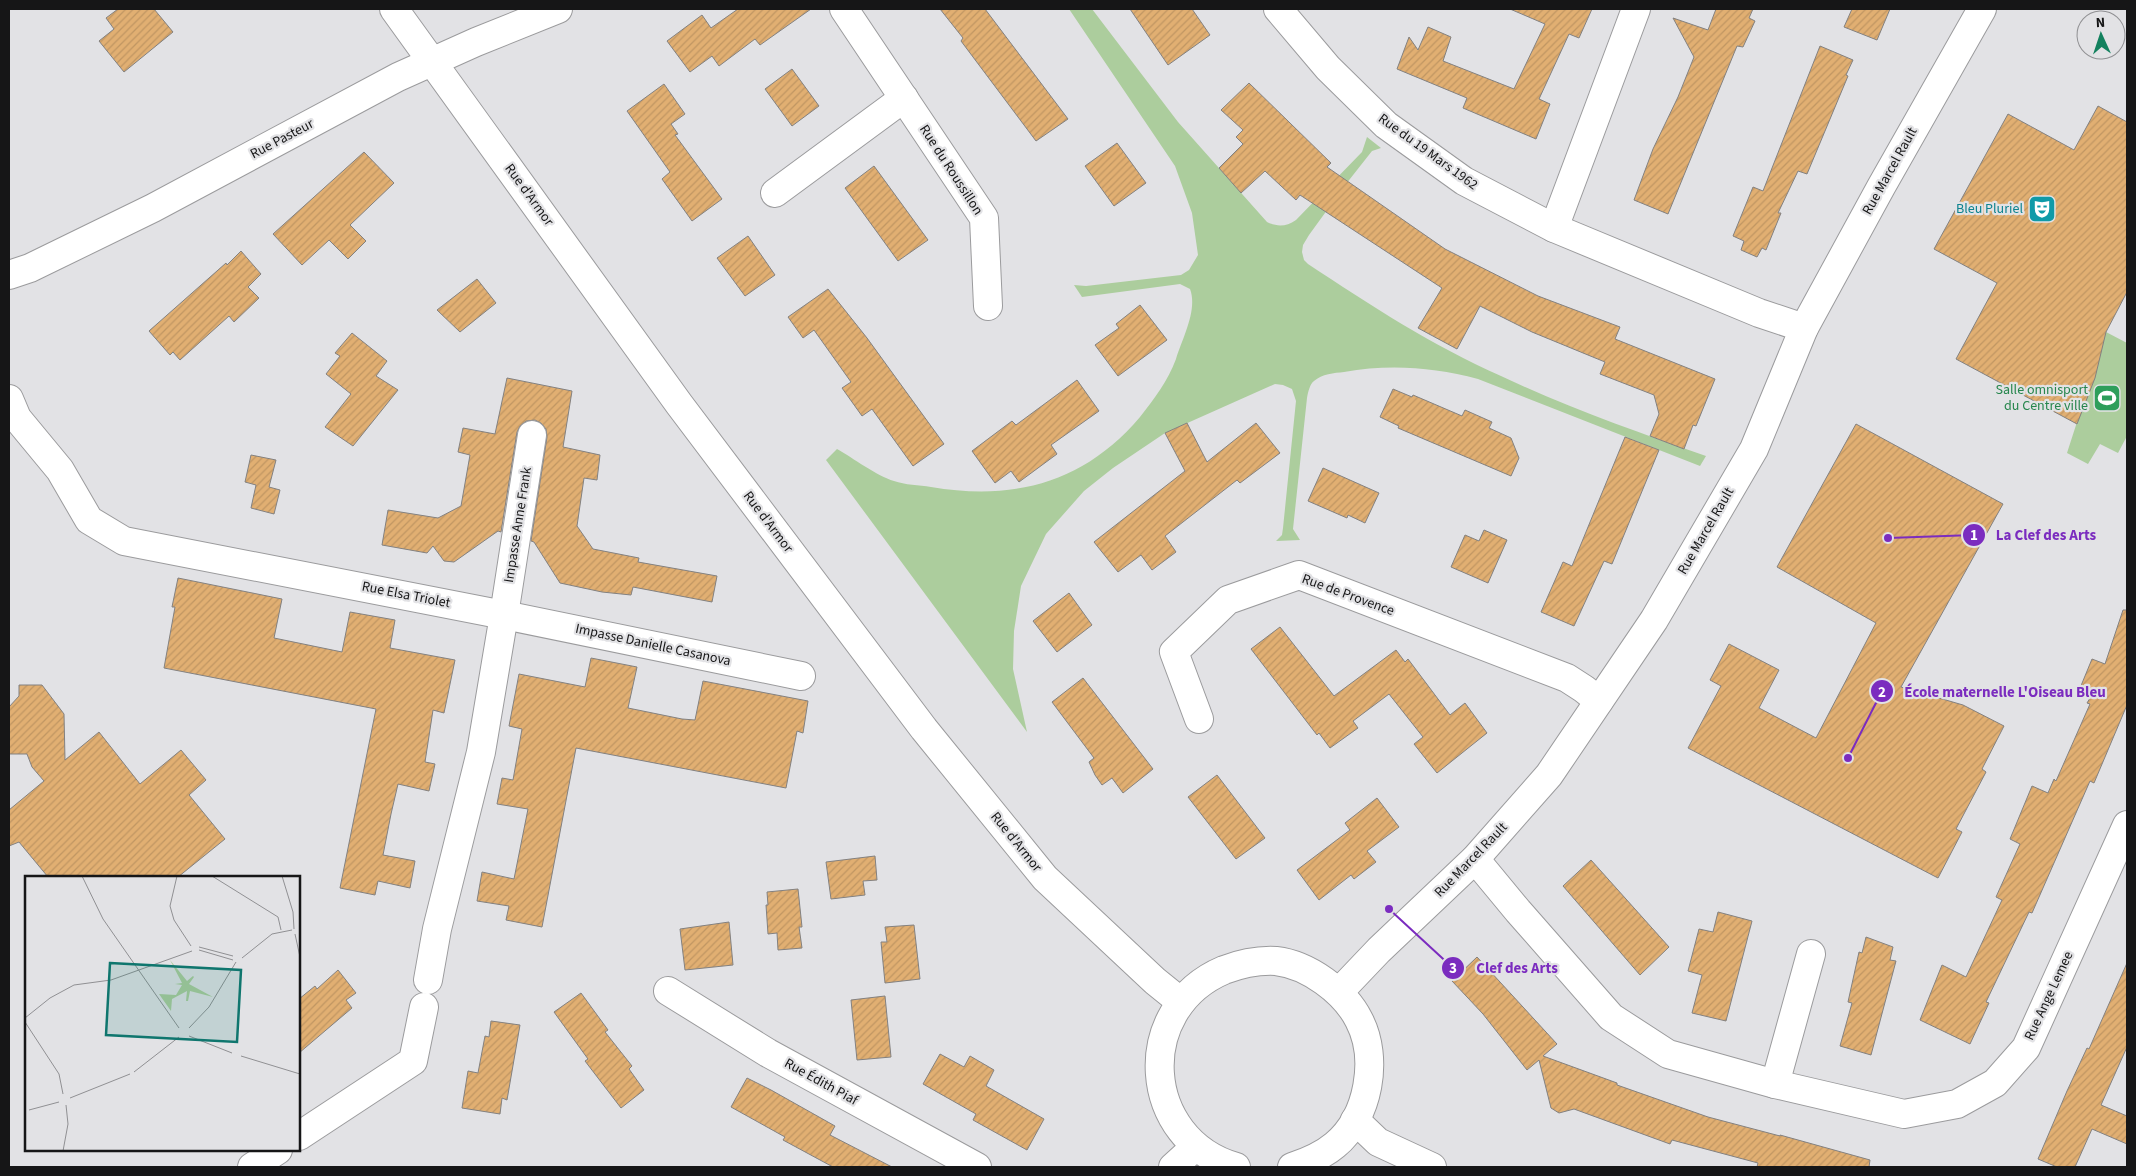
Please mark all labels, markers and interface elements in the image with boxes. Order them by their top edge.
north arrow [2076,10,2126,60]
text: N [2095,13,2106,33]
street label: Rue du 19 Mars 1962 [1374,109,1482,195]
street label: Rue Pasteur [247,114,317,164]
street label: Rue du Roussillon [914,121,988,219]
street label: Rue Marcel Rault [1858,123,1923,219]
street label: Rue d'Armor [500,160,558,230]
theatre icon: Bleu Pluriel [2027,194,2057,224]
place label: Bleu Pluriel [1956,199,2023,219]
place label: Salle omnisport du Centre ville [1995,380,2088,416]
sports icon: Salle omnisport du Centre ville [2092,383,2122,413]
street label: Impasse Anne Frank [499,466,537,584]
street label: Rue Marcel Rault [1673,484,1739,578]
street label: Rue d'Armor [738,487,798,557]
callout: La Clef des Arts [1961,520,2107,550]
text: 1 [1970,525,1978,546]
text: La Clef des Arts [1996,525,2097,546]
street label: Rue de Provence [1299,569,1397,621]
street label: Rue Elsa Triolet [360,577,452,613]
street label: Impasse Danielle Casanova [573,619,733,671]
callout: École maternelle L'Oiseau Bleu [1869,676,2116,706]
text: 2 [1878,682,1886,703]
text: École maternelle L'Oiseau Bleu [1904,682,2106,703]
street label: Rue d'Armor [985,808,1047,877]
street label: Rue Marcel Rault [1430,818,1512,902]
inset map [25,876,300,1151]
street label: Rue Ange Lemee [2020,948,2078,1044]
callout: Clef des Arts [1441,953,1568,983]
text: 3 [1449,958,1457,979]
text: Clef des Arts [1476,958,1558,979]
street label: Rue Édith Piaf [781,1054,862,1111]

